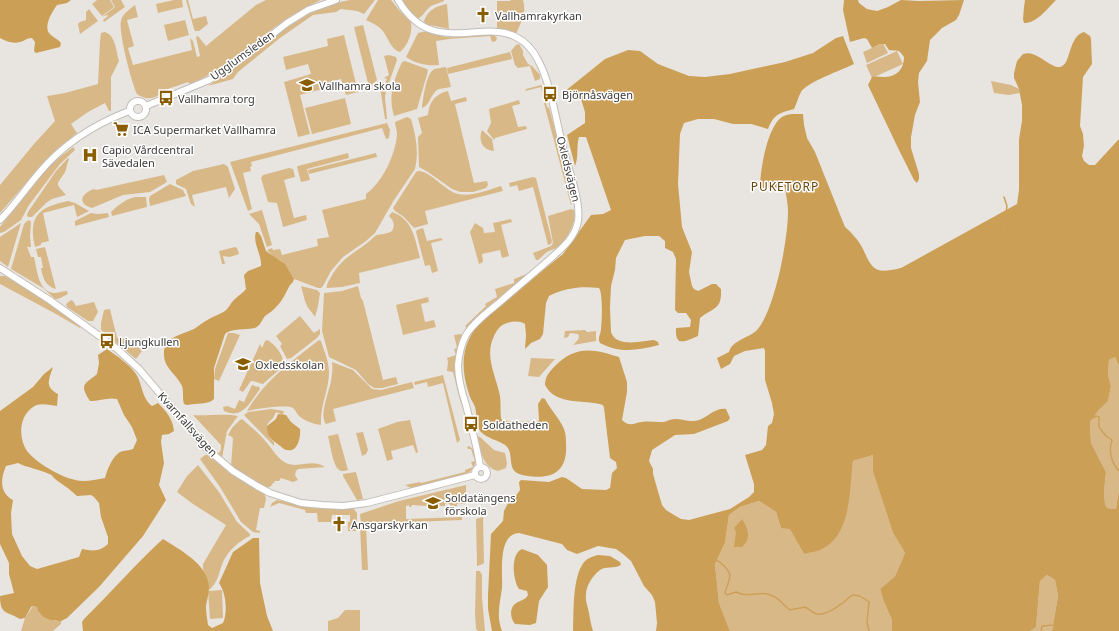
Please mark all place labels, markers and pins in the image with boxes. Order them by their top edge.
church icon: Vallhamrakyrkan [474,6,492,24]
place label: Vallhamrakyrkan [495,8,582,23]
school or university icon: Vallhamra skola [298,76,316,94]
place label: Vallhamra skola [319,78,401,93]
bus stop icon: Björnåsvägen [541,85,559,103]
place label: Björnåsvägen [562,87,633,102]
bus stop icon: Vallhamra torg [157,89,175,107]
place label: Vallhamra torg [178,91,255,106]
supermarket icon: ICA Supermarket Vallhamra [112,120,130,138]
place label: ICA Supermarket Vallhamra [133,122,276,137]
place label: Capio Vårdcentral Sävedalen [102,142,193,170]
hospital icon: Capio Vårdcentral Sävedalen [81,146,99,164]
bus stop icon: Ljungkullen [98,332,116,350]
place label: Ljungkullen [119,334,179,349]
school or university icon: Oxledsskolan [234,355,252,373]
place label: Oxledsskolan [255,357,324,372]
bus stop icon: Soldatheden [462,415,480,433]
place label: Soldatheden [483,417,548,432]
place label: Soldatängens förskola [445,490,515,518]
school or university icon: Soldatängens förskola [424,494,442,512]
church icon: Ansgarskyrkan [330,515,348,533]
place label: Ansgarskyrkan [351,517,428,532]

